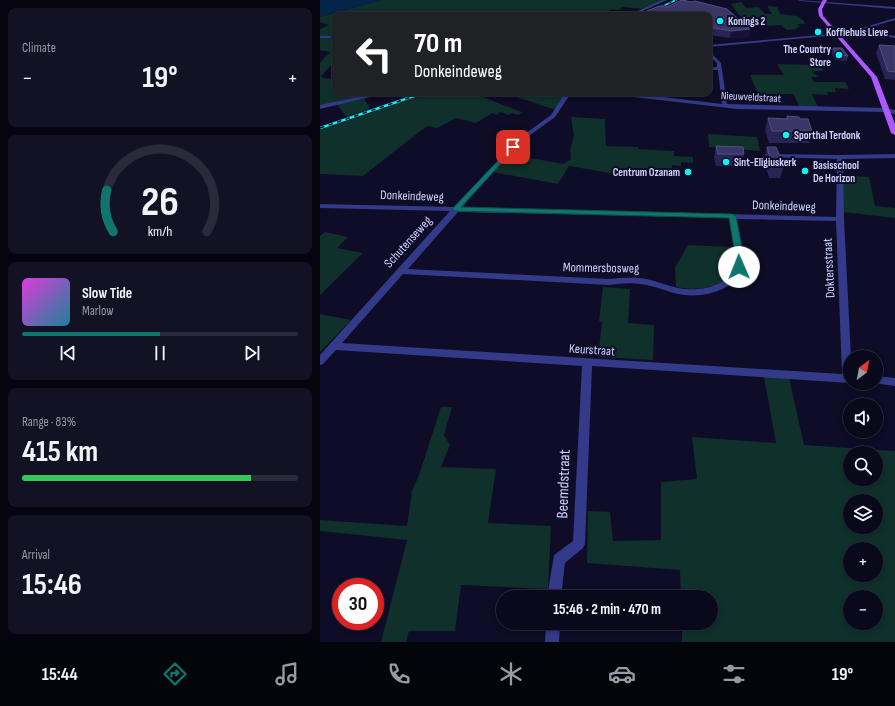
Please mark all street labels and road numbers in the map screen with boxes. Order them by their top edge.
street label: Nieuwveldstraat [721,89,782,105]
street label: Donkeindeweg [380,187,444,205]
street label: Donkeindeweg [752,197,816,215]
street label: Schutenseweg [381,213,435,271]
street label: Doktersstraat [819,238,839,298]
street label: Mommersbosweg [563,259,639,277]
street label: Keurstraat [569,340,616,360]
street label: Beemdstraat [553,449,575,519]

